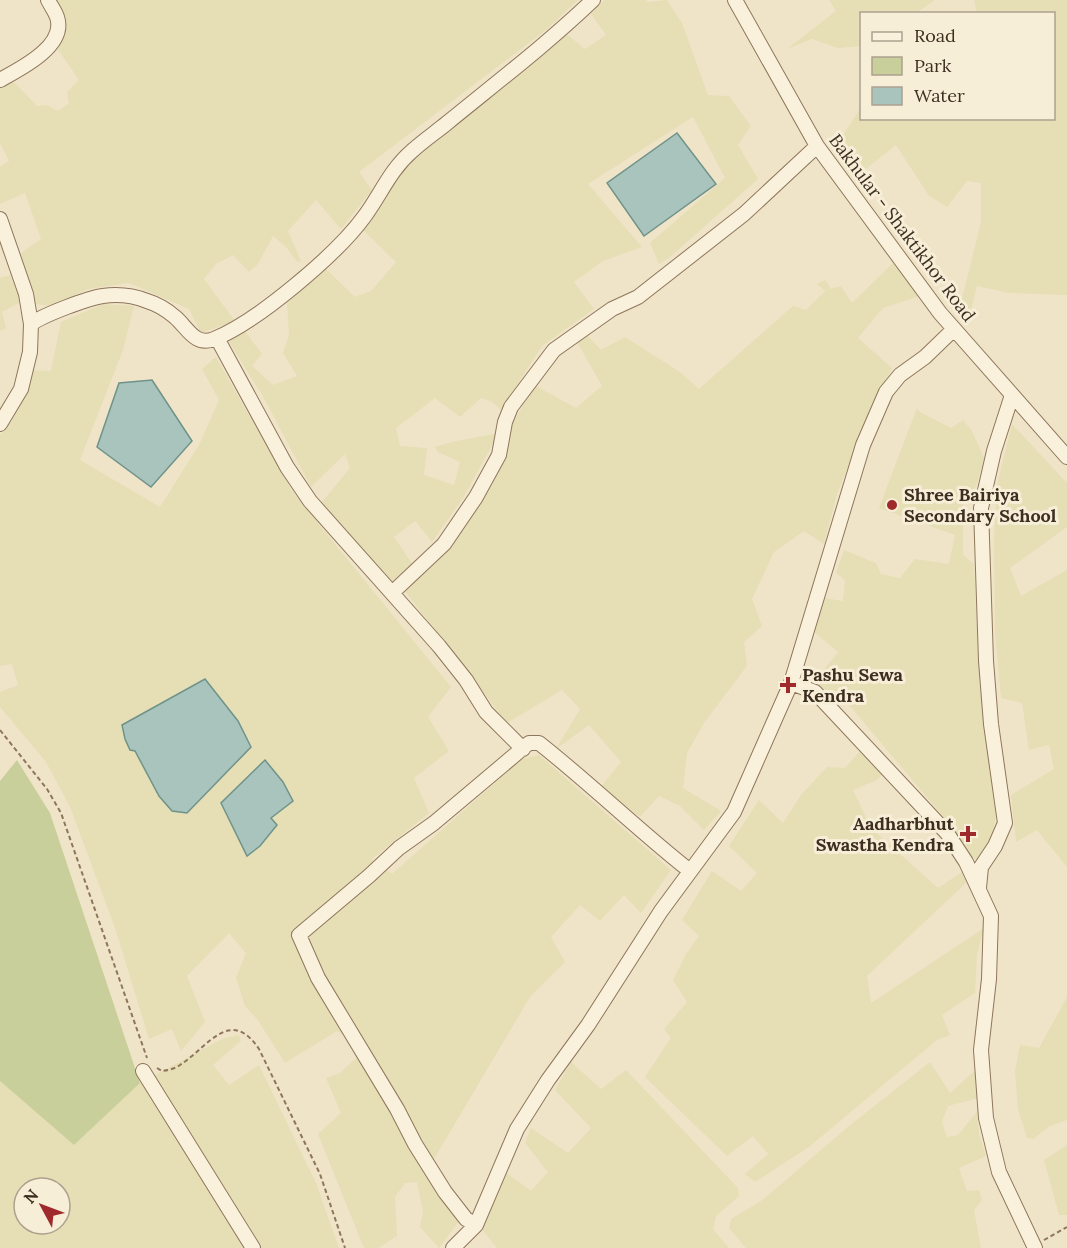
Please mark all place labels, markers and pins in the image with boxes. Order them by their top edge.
place label: Shree Bairiya Secondary School [904,483,1057,527]
marker: Shree Bairiya Secondary School [885,498,899,512]
place label: Pashu Sewa Kendra [802,663,903,707]
marker: Pashu Sewa Kendra [779,676,797,694]
place label: Aadharbhut Swastha Kendra [816,812,955,856]
marker: Aadharbhut Swastha Kendra [959,825,977,843]

